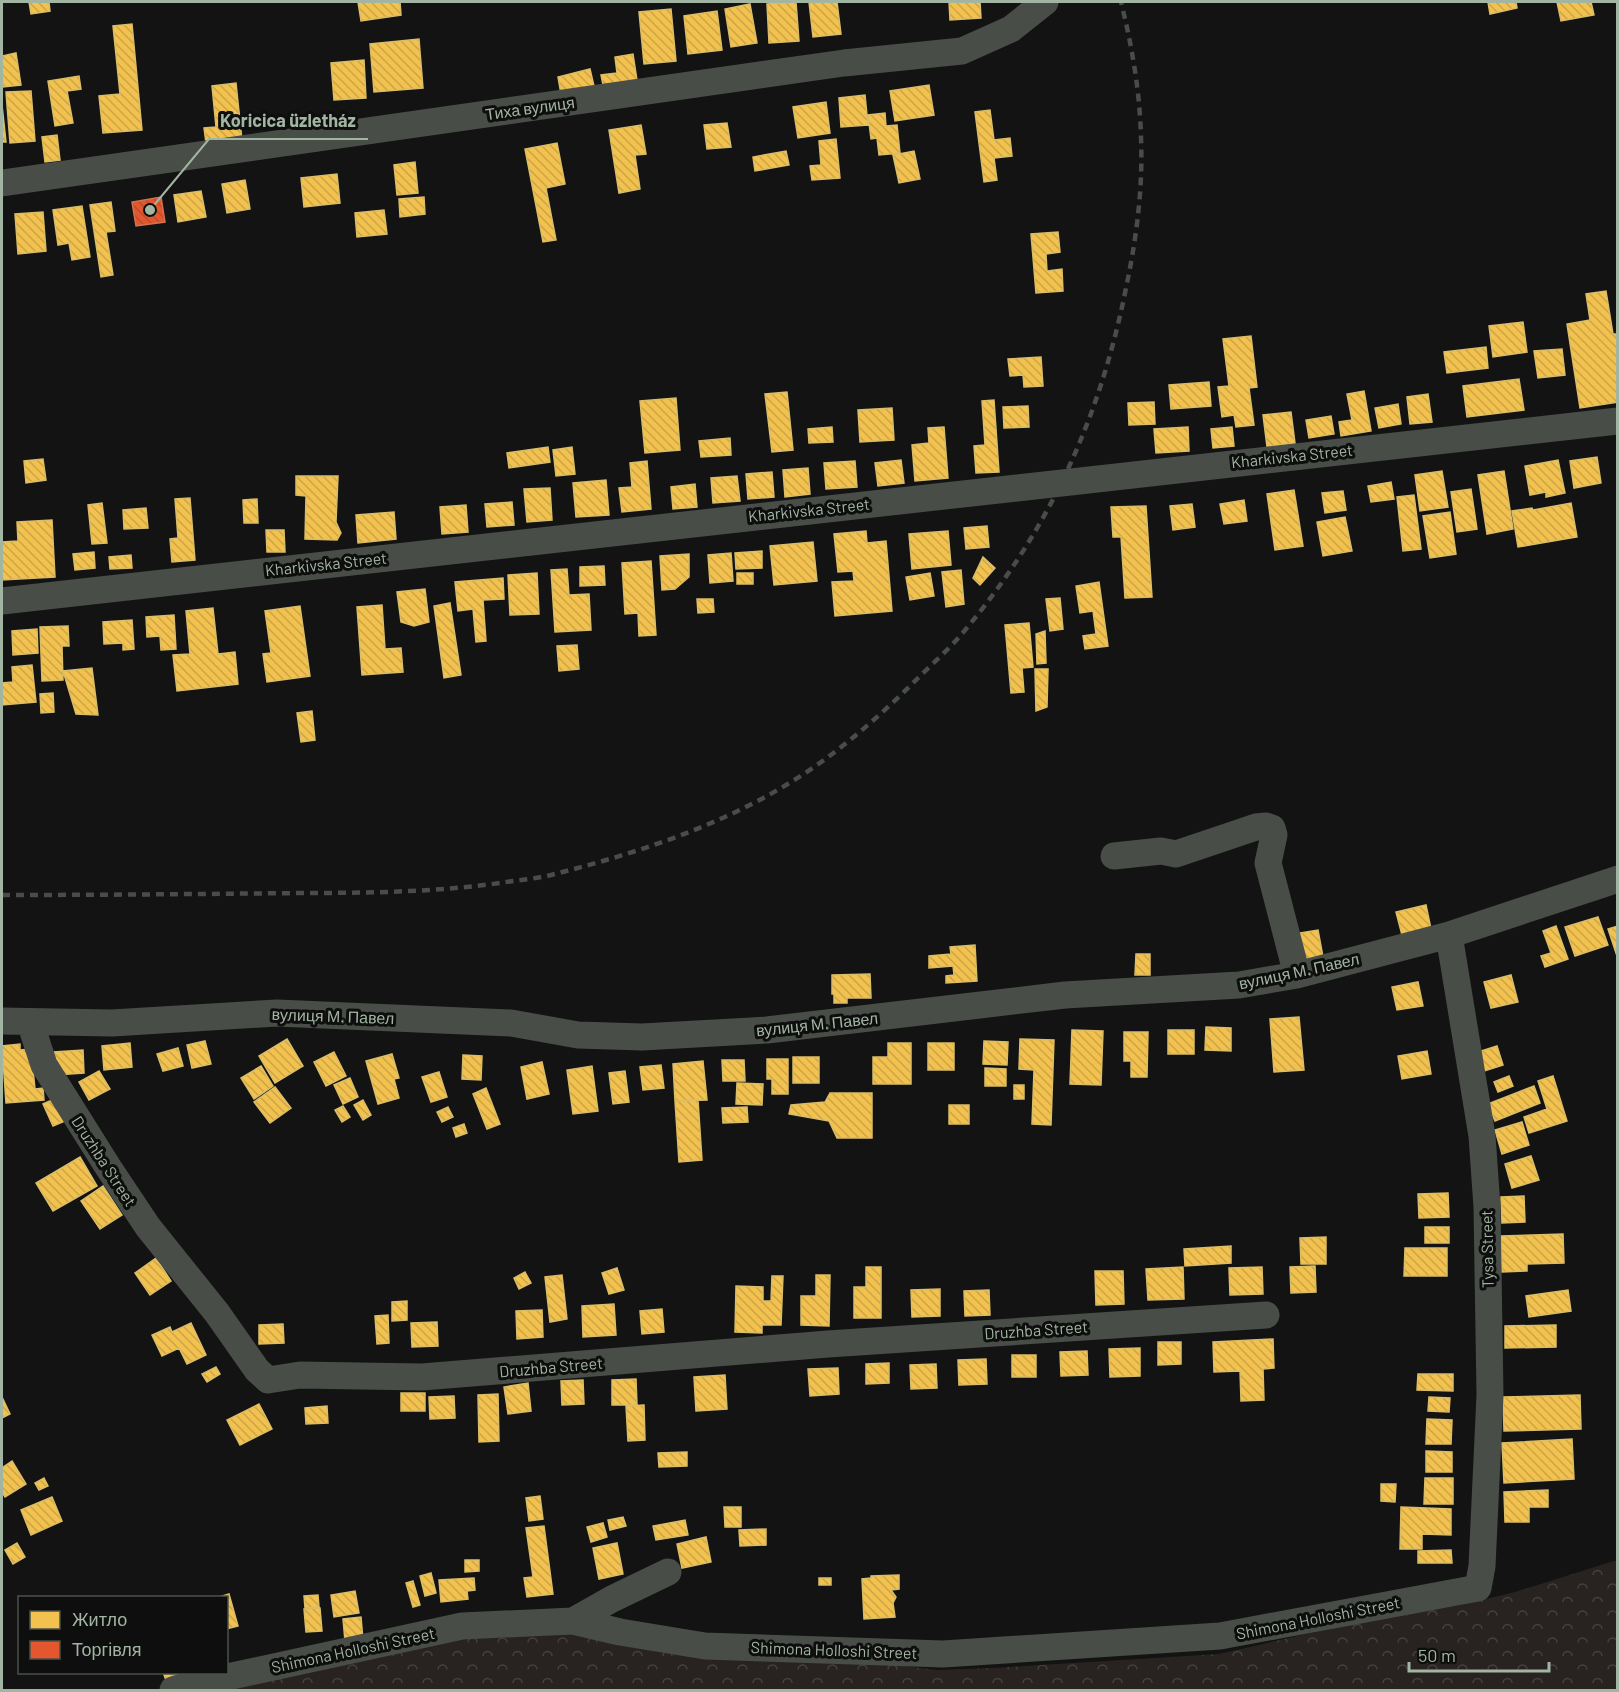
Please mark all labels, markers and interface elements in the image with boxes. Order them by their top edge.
street label: Тиха вулиця [484,92,576,123]
callout: Koricica üzletház [209,103,368,139]
text: Koricica üzletház [220,109,356,131]
street label: Kharkivska Street [1230,440,1354,471]
street label: Kharkivska Street [747,494,871,525]
street label: Kharkivska Street [264,548,388,579]
street label: вулиця М. Павел [1237,948,1361,993]
street label: вулиця М. Павел [271,1004,395,1027]
street label: вулиця М. Павел [755,1008,879,1039]
street label: Druzhba Street [68,1112,141,1209]
street label: Tysa Street [1476,1210,1497,1288]
street label: Druzhba Street [984,1316,1088,1343]
street label: Druzhba Street [498,1353,603,1380]
street label: Shimona Holloshi Street [1234,1592,1401,1643]
legend [18,1596,228,1674]
text: Житло [72,1608,127,1630]
street label: Shimona Holloshi Street [270,1623,436,1676]
scale bar [1409,1635,1548,1673]
street label: Shimona Holloshi Street [751,1637,918,1662]
text: Торгівля [72,1638,142,1660]
text: 50 m [1418,1644,1456,1666]

